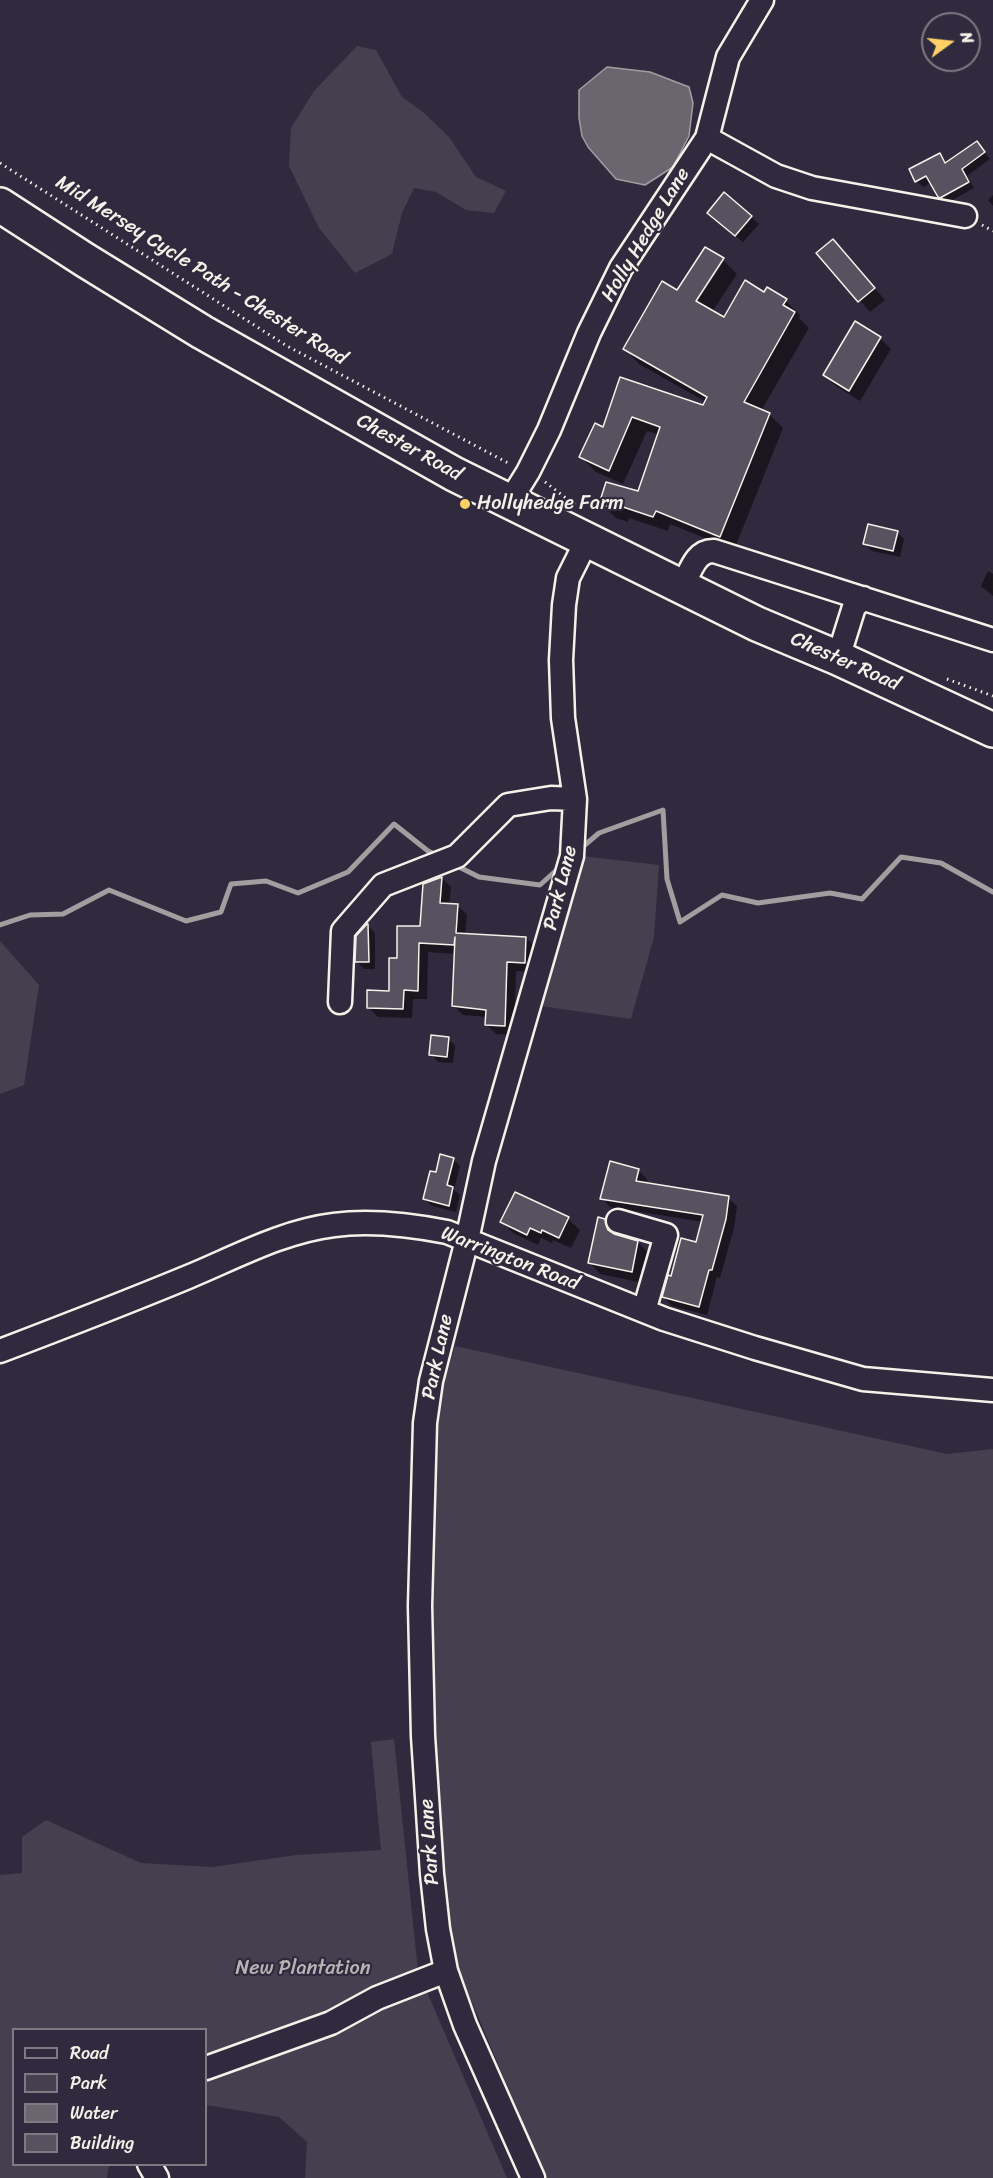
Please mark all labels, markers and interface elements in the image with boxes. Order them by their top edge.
north arrow [921,12,981,72]
text: N [951,29,982,47]
street label: Holly Hedge Lane [597,164,695,306]
street label: Mid Mersey Cycle Path - Chester Road [51,171,351,371]
street label: Chester Road [352,409,466,487]
place label: Hollyhedge Farm [477,492,624,516]
marker: Hollyhedge Farm [458,497,472,511]
street label: Chester Road [787,627,903,697]
street label: Park Lane [539,843,583,933]
street label: Warrington Road [438,1222,582,1296]
street label: Park Lane [417,1312,459,1402]
street label: Park Lane [415,1798,445,1886]
park label: New Plantation [235,1957,371,1981]
legend [12,2028,207,2166]
text: Road [70,2037,109,2069]
text: Park [70,2067,107,2099]
text: Water [70,2097,117,2129]
text: Building [70,2127,134,2159]

